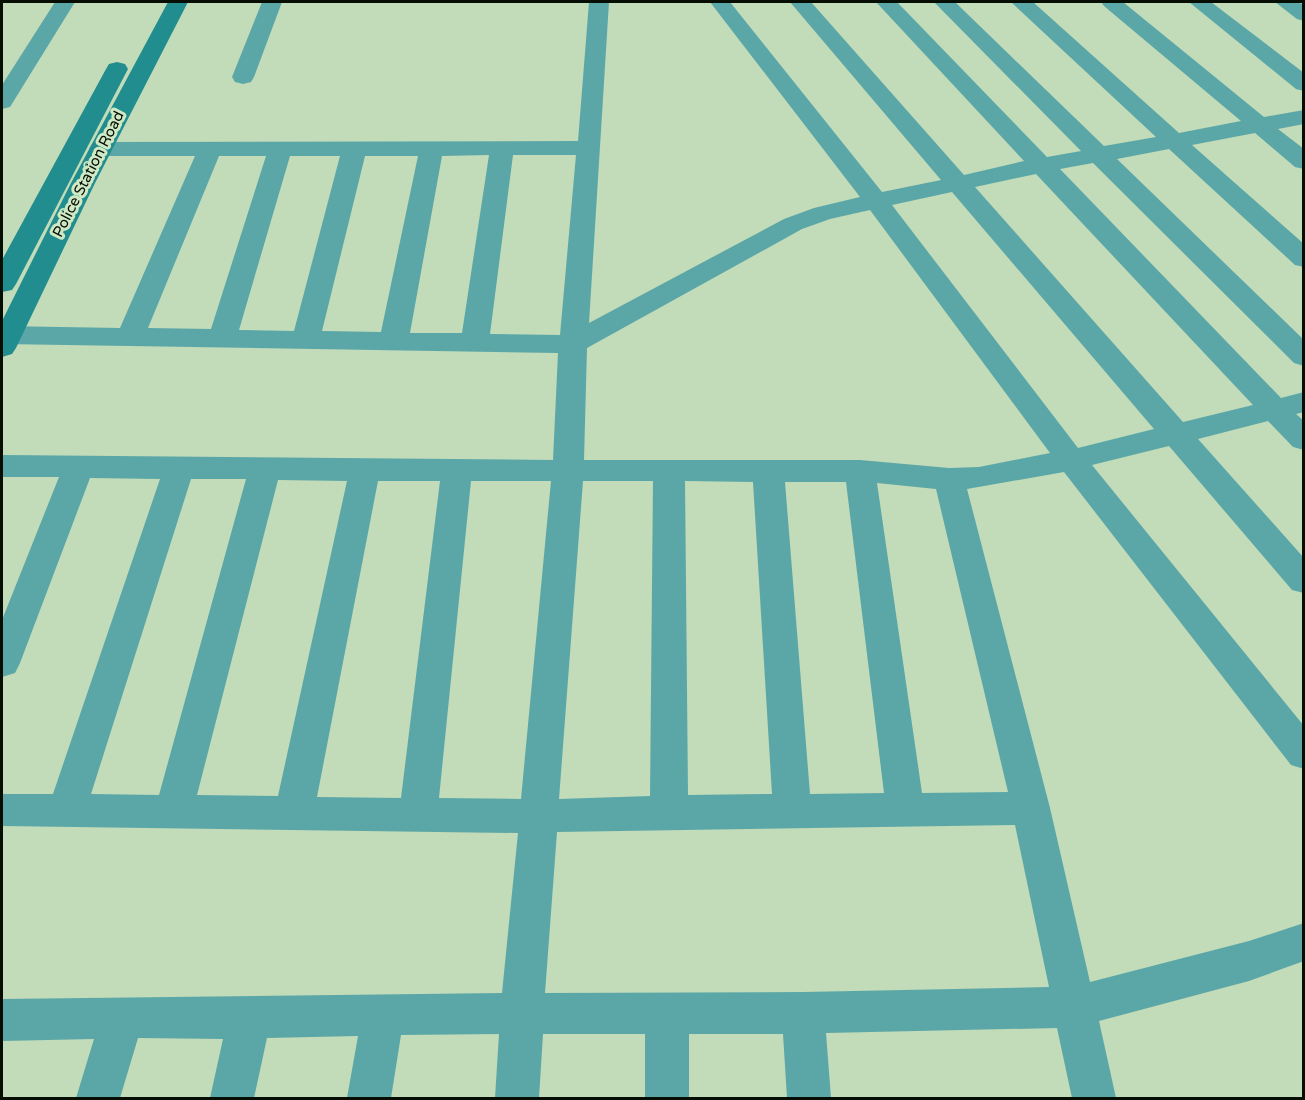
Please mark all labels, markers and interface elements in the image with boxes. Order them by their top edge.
street label: Police Station Road [48,108,128,240]

